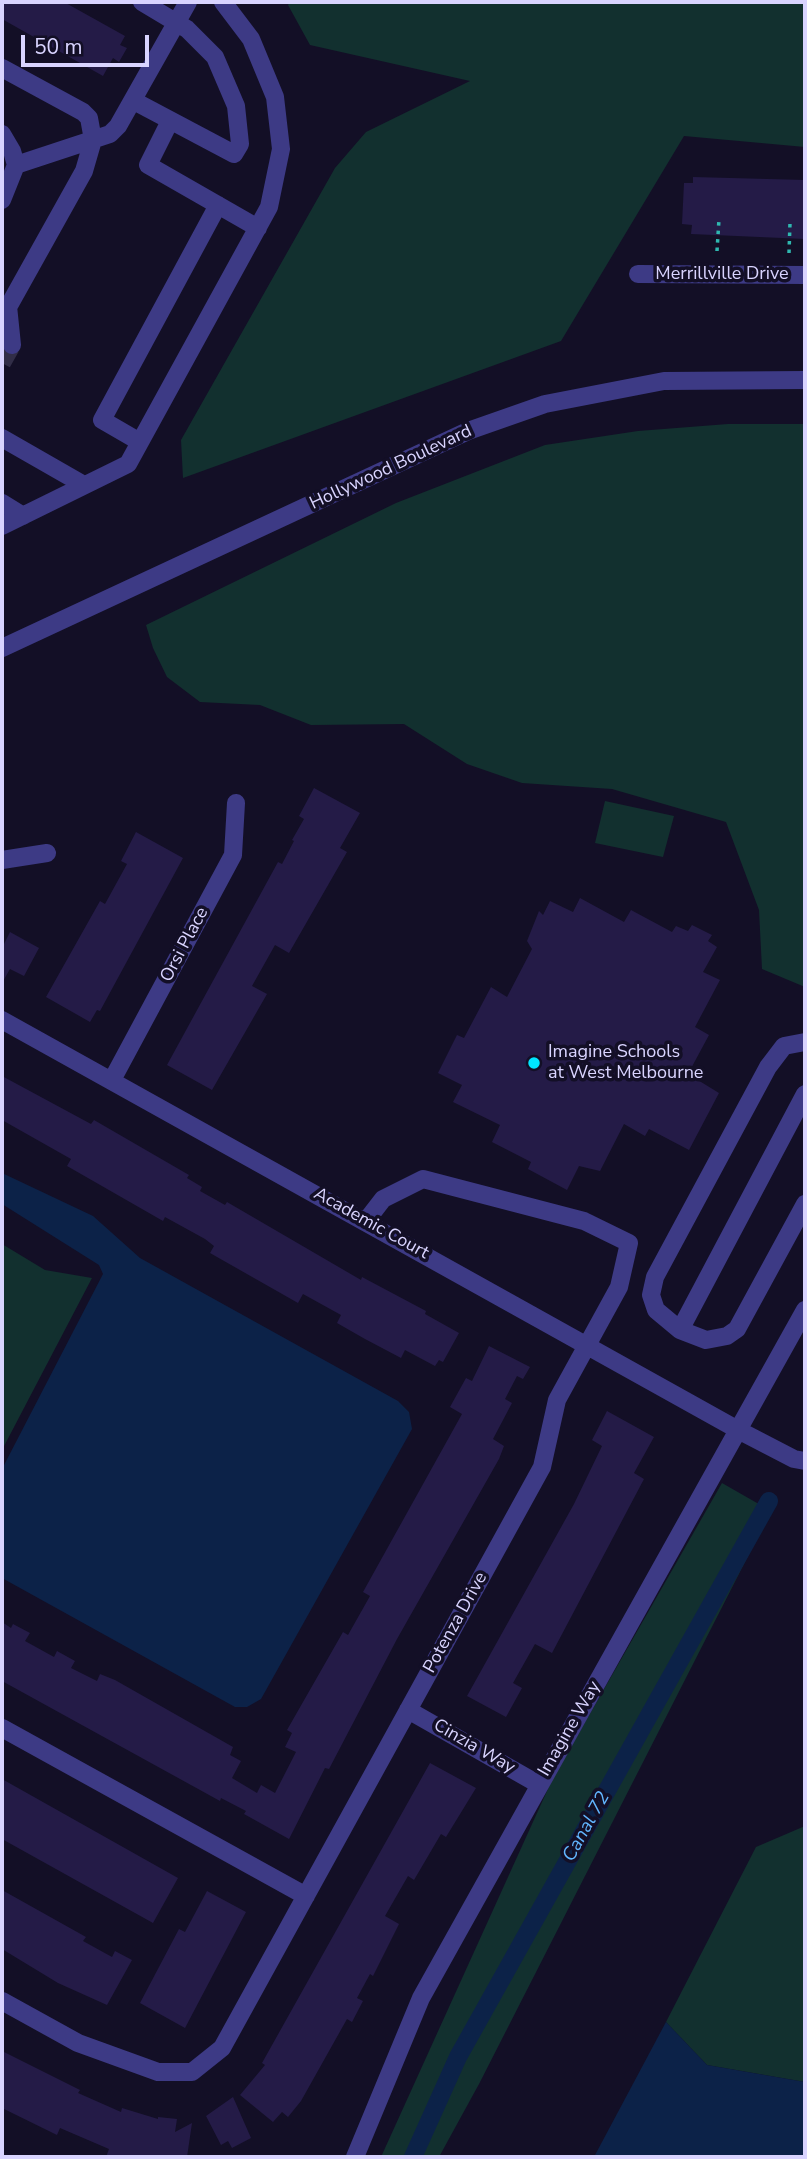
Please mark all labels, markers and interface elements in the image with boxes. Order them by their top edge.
scale bar [24,21,152,65]
text: 50 m [34,33,83,61]
street label: Merrillville Drive [655,264,789,286]
street label: Hollywood Boulevard [307,421,475,515]
street label: Orsi Place [156,904,214,986]
place label: Imagine Schools at West Melbourne [548,1042,703,1084]
marker: Imagine Schools at West Melbourne [526,1055,542,1071]
street label: Academic Court [310,1183,432,1265]
street label: Potenza Drive [419,1569,493,1677]
street label: Imagine Way [534,1678,606,1780]
street label: Cinzia Way [429,1715,519,1779]
water label: Canal 72 [558,1788,616,1866]

